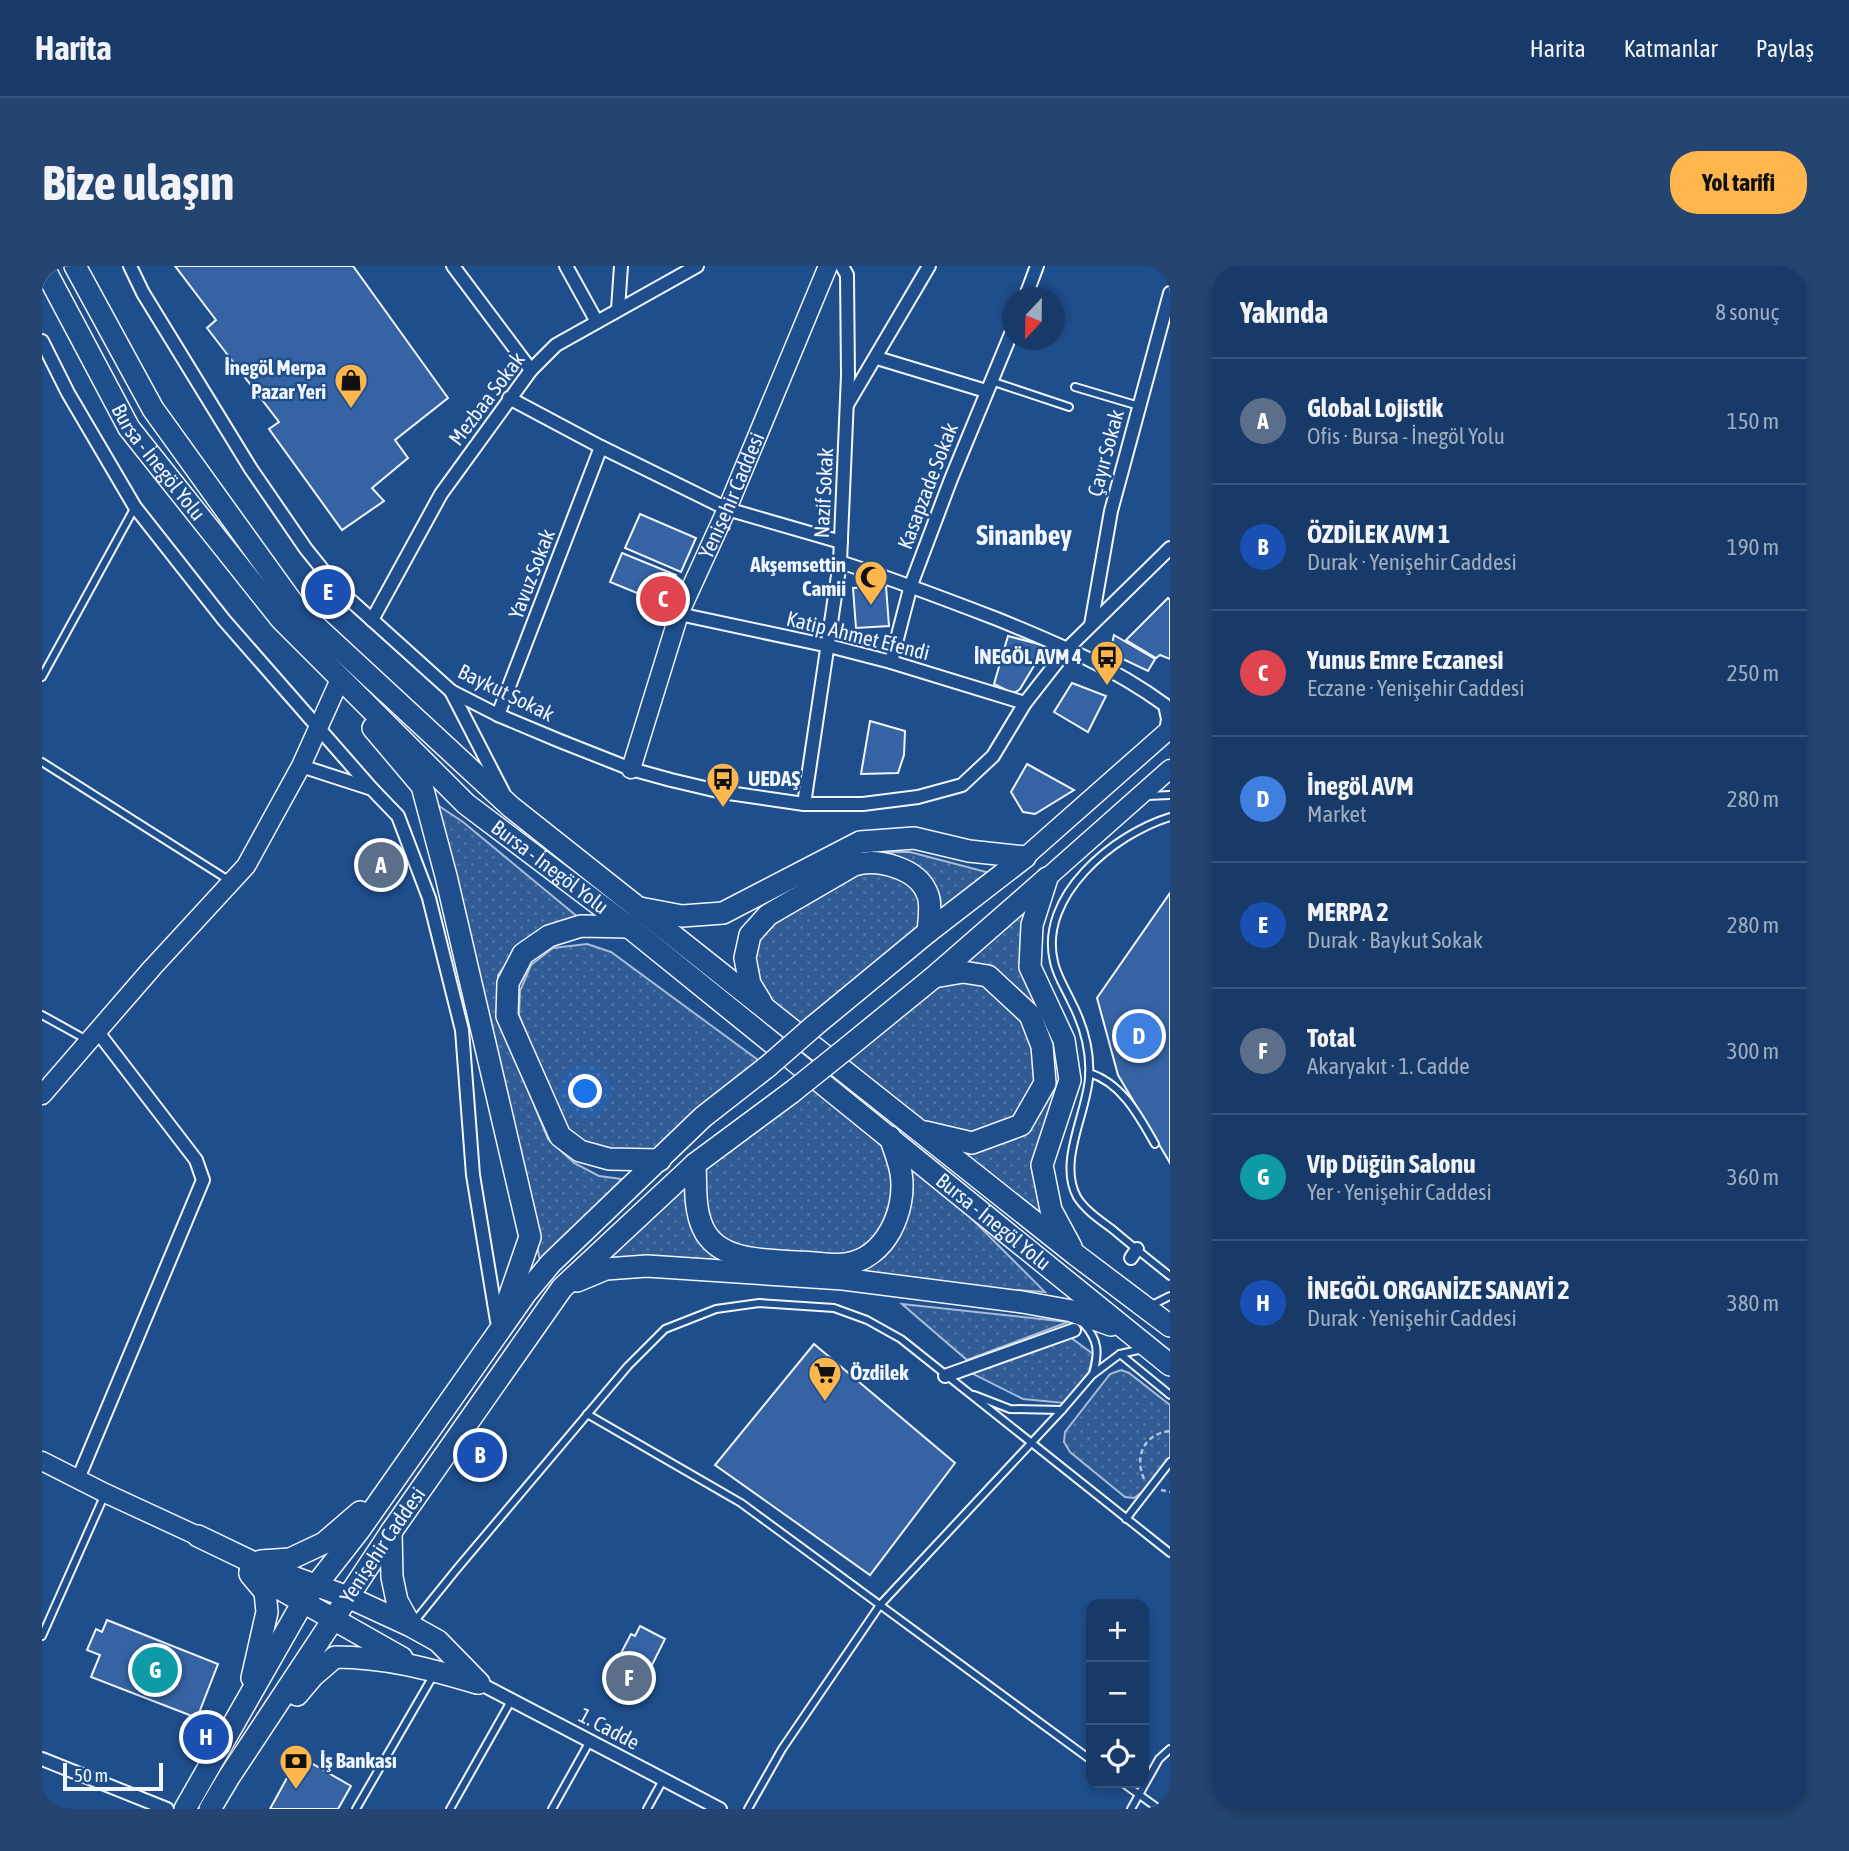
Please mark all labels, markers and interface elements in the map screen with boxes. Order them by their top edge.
text: Harita [35,29,112,67]
text: Harita [1530,35,1586,62]
text: Katmanlar [1624,35,1718,62]
text: Paylaş [1756,35,1814,62]
button: Yol tarifi [1670,151,1807,214]
text: Bize ulaşın [42,154,234,210]
north arrow [1002,287,1065,350]
text: Yakında [1240,295,1328,329]
text: 8 sonuç [1715,299,1779,325]
street label: Mezbaa Sokak [443,347,529,450]
place label: İnegöl Merpa Pazar Yeri [224,355,326,403]
shop icon: İnegöl Merpa Pazar Yeri [332,361,370,410]
text: Global Lojistik [1307,393,1443,423]
street label: Bursa - İnegöl Yolu [107,399,211,525]
street label: Çayır Sokak [1082,407,1128,499]
text: A [1257,408,1269,434]
text: 150 m [1727,408,1779,434]
street label: Kasapzade Sokak [892,419,962,552]
text: Ofis · Bursa - İnegöl Yolu [1307,423,1505,449]
street label: Yenişehir Caddesi [693,429,768,562]
street label: Nazif Sokak [809,447,837,539]
district label: Sinanbey [976,519,1072,551]
text: ÖZDİLEK AVM 1 [1307,519,1450,549]
street label: Yavuz Sokak [503,525,559,622]
text: B [1258,534,1268,560]
text: 190 m [1727,534,1779,560]
text: Durak · Yenişehir Caddesi [1307,549,1517,575]
place label: Akşemsettin Camii [749,552,846,600]
mosque icon: Akşemsettin Camii [852,558,890,607]
pin: E [305,566,351,618]
pin: C [640,573,686,625]
street label: Katip Ahmet Efendi [784,606,932,664]
bus stop icon: İNEGÖL AVM 4 [1088,638,1126,687]
place label: İNEGÖL AVM 4 [974,644,1082,668]
text: Yunus Emre Eczanesi [1307,645,1504,675]
street label: Baykut Sokak [455,659,558,726]
text: C [1258,660,1268,686]
text: 250 m [1727,660,1779,686]
text: Eczane · Yenişehir Caddesi [1307,675,1525,701]
bus stop icon: UEDAŞ [704,760,742,809]
place label: UEDAŞ [748,766,800,790]
text: İnegöl AVM [1307,771,1414,801]
text: D [1257,786,1269,812]
text: 280 m [1727,786,1779,812]
text: Market [1307,801,1367,827]
street label: Bursa - İnegöl Yolu [487,815,614,918]
pin: A [358,839,404,891]
text: MERPA 2 [1307,897,1389,927]
text: E [1258,912,1268,938]
text: 280 m [1727,912,1779,938]
text: Durak · Baykut Sokak [1307,927,1483,953]
pin: D [1116,1010,1162,1062]
text: Total [1307,1023,1356,1053]
text: F [1258,1038,1268,1064]
text: 300 m [1727,1038,1779,1064]
text: Akaryakıt · 1. Cadde [1307,1053,1470,1079]
your location [568,1074,602,1108]
text: Vip Düğün Salonu [1307,1149,1476,1179]
text: G [1257,1164,1269,1190]
text: 360 m [1727,1164,1779,1190]
street label: Bursa - İnegöl Yolu [932,1168,1056,1275]
text: Yer · Yenişehir Caddesi [1307,1179,1492,1205]
text: İNEGÖL ORGANİZE SANAYİ 2 [1307,1275,1570,1305]
text: H [1256,1290,1270,1316]
text: 380 m [1727,1290,1779,1316]
text: Durak · Yenişehir Caddesi [1307,1305,1517,1331]
supermarket icon: Özdilek [806,1354,844,1403]
place label: Özdilek [850,1360,909,1384]
pin: B [457,1429,503,1481]
street label: Yenişehir Caddesi [334,1482,430,1608]
map controls [1086,1599,1149,1788]
button: + [1086,1599,1149,1662]
pin: G [132,1644,178,1696]
pin: F [606,1652,652,1704]
button: − [1086,1662,1149,1725]
street label: 1. Cadde [575,1702,644,1754]
pin: H [183,1711,229,1763]
button: locate [1086,1725,1149,1788]
bank icon: İş Bankası [277,1742,315,1791]
place label: İş Bankası [320,1748,397,1772]
scale bar [63,1760,163,1792]
text: 50 m [74,1764,108,1786]

